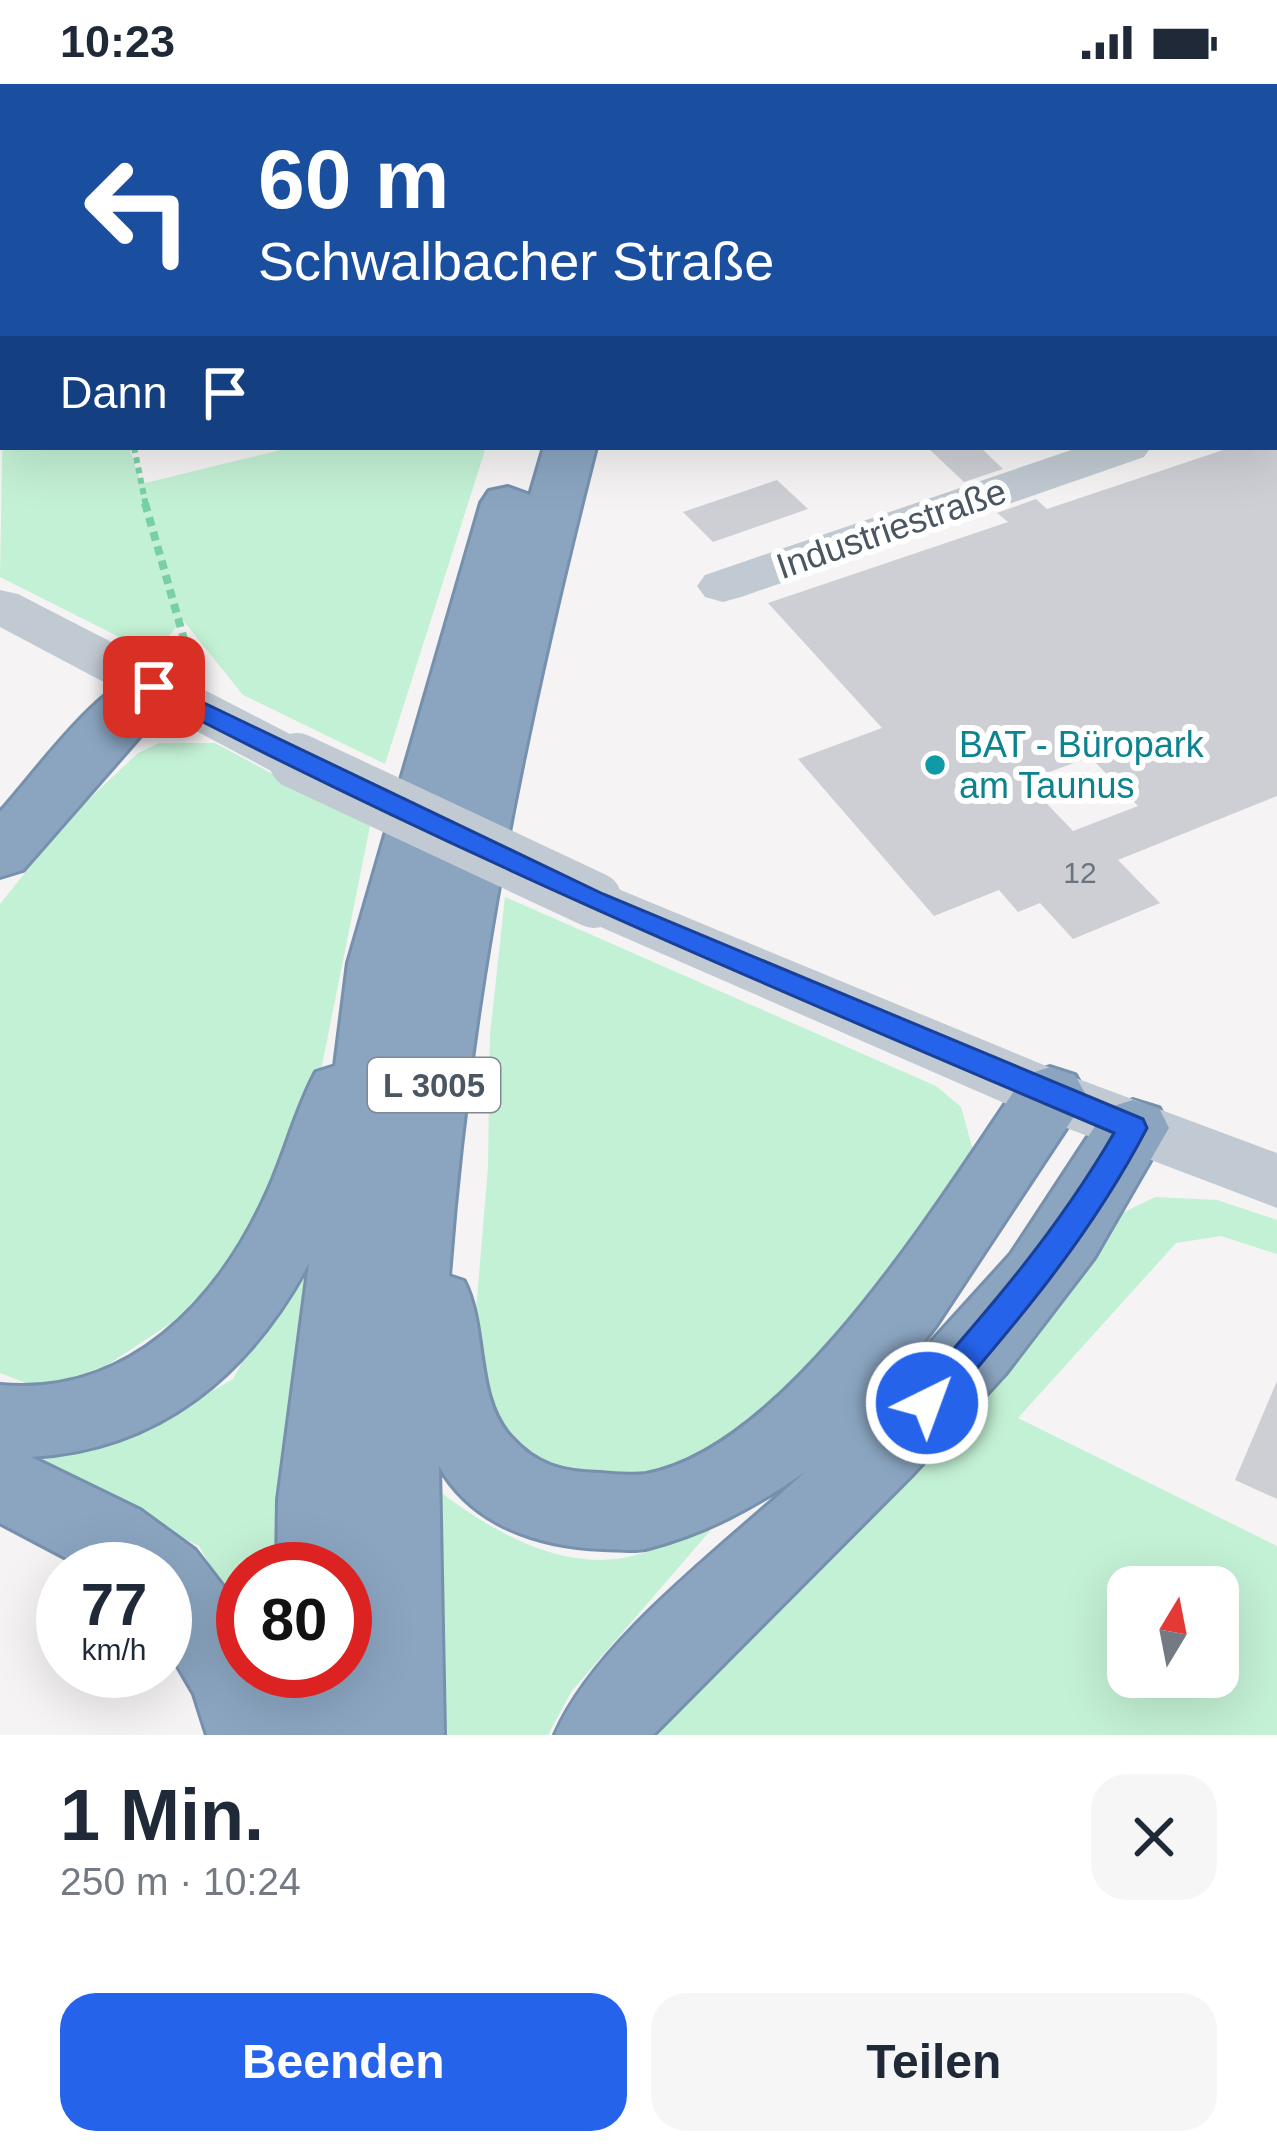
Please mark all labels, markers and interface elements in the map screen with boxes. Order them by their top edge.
text: 10:23 [60,16,175,67]
icon: left [60,132,216,288]
text: 60 m [258,132,449,226]
text: Schwalbacher Straße [258,231,774,291]
icon: arrive [192,360,258,426]
text: Dann [60,367,168,418]
street label: Industriestraße [771,470,1011,587]
pin [103,636,205,738]
icon: arrive [121,654,187,720]
place label: BAT - Büropark am Taunus [959,724,1205,806]
marker: BAT - Büropark am Taunus [922,752,948,778]
house number: 12 [1063,856,1097,889]
road number: L 3005 [368,1058,500,1112]
position arrow [864,1340,990,1466]
speed limit sign: 80 [216,1542,372,1698]
north arrow [1107,1566,1239,1698]
map controls [1107,1566,1239,1698]
text: 77 [81,1571,147,1638]
text: km/h [81,1633,147,1666]
button: close [1091,1774,1217,1900]
text: 1 Min. [60,1775,264,1855]
text: 250 m · 10:24 [60,1860,301,1903]
button: Beenden [60,1993,627,2131]
button: Teilen [651,1993,1217,2131]

